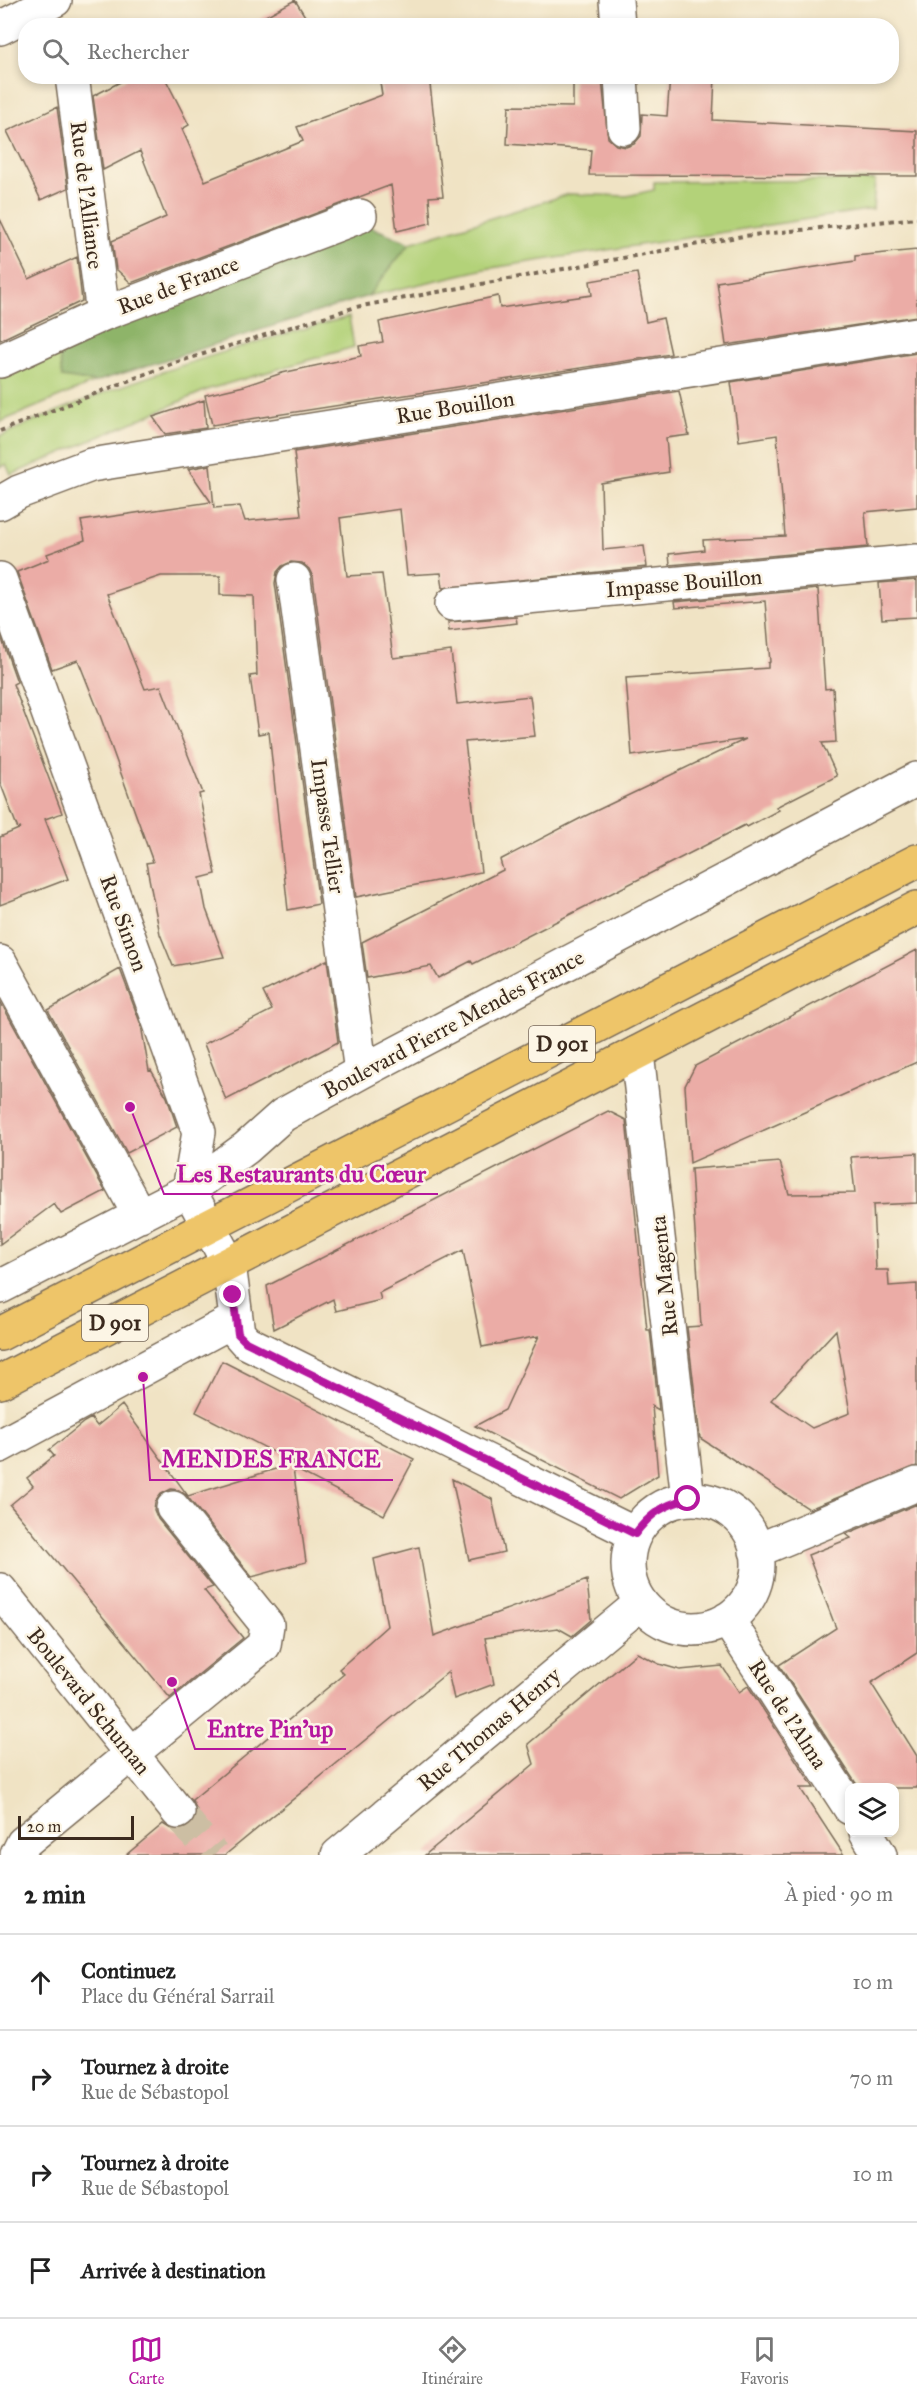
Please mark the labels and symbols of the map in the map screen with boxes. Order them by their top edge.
street label: Rue de l'Alliance [65,120,109,270]
street label: Rue de France [114,250,242,320]
street label: Rue Bouillon [394,384,516,430]
street label: Impasse Bouillon [605,563,763,603]
street label: Impasse Tellier [305,757,351,896]
street label: Rue Simon [94,871,154,975]
street label: Boulevard Pierre Mendes France [318,943,588,1105]
road number: D 901 [529,1026,595,1062]
callout: Les Restaurants du Cœur [164,1152,438,1194]
text: Les Restaurants du Cœur [176,1159,427,1189]
street label: Rue Magenta [644,1214,684,1338]
route end [219,1281,245,1307]
road number: D 901 [82,1305,148,1341]
callout: MENDES FRANCE [150,1438,393,1480]
text: MENDES FRANCE [161,1444,381,1474]
route start [674,1485,700,1511]
street label: Boulevard Schuman [21,1622,157,1780]
street label: Rue de l'Alma [743,1654,834,1774]
street label: Rue Thomas Henry [412,1661,566,1797]
callout: Entre Pin'up [195,1707,346,1749]
text: Entre Pin'up [207,1714,333,1744]
scale bar [18,1813,134,1840]

